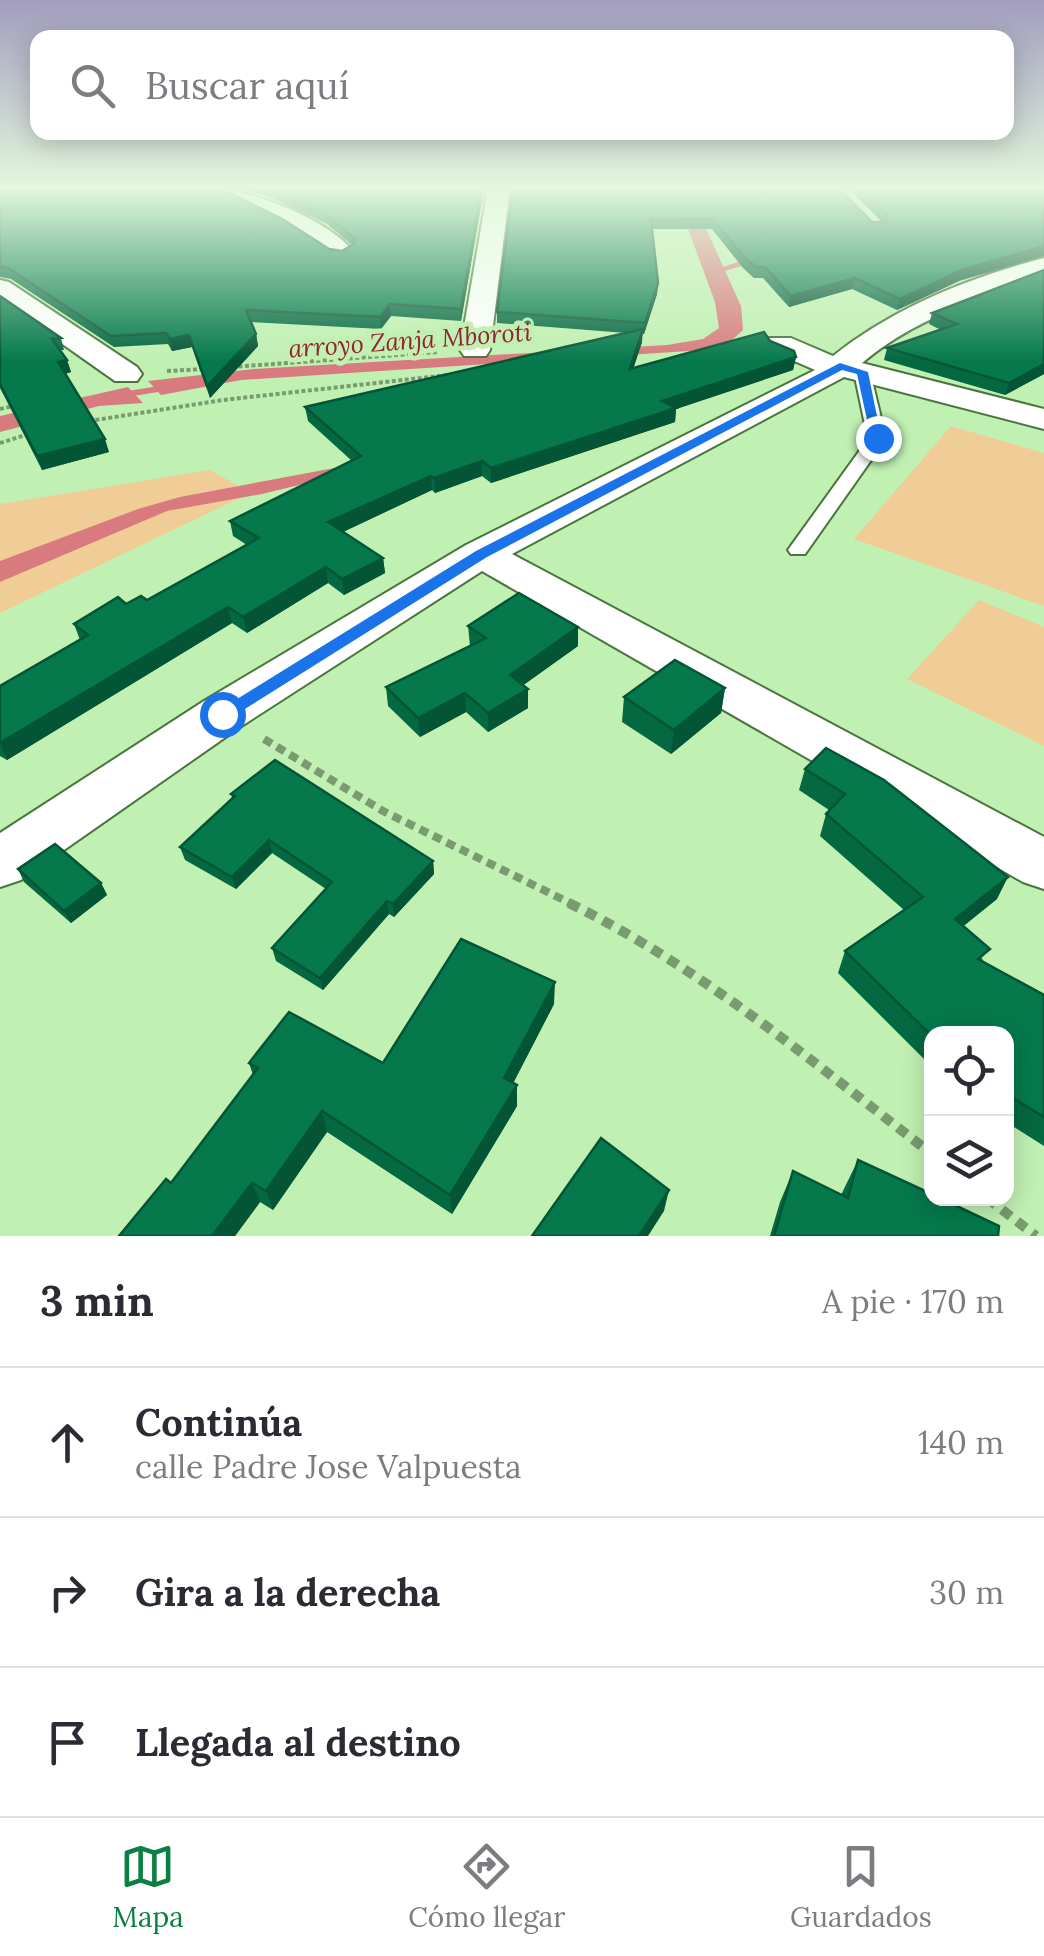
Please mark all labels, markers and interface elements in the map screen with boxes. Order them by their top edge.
search box [30,30,1014,140]
icon: search [65,58,120,113]
text: Buscar aquí [145,61,349,109]
water label: arroyo Zanja Mboroti [287,316,533,364]
route end [856,416,902,462]
route start [200,692,246,738]
map controls [924,1026,1014,1206]
button: locate [924,1026,1014,1116]
button: layers [924,1116,1014,1206]
text: 3 min [40,1274,154,1328]
text: A pie · 170 m [822,1281,1004,1322]
text: Continúa [135,1398,302,1446]
icon: ahead [40,1415,95,1470]
text: 140 m [918,1422,1004,1463]
text: calle Padre Jose Valpuesta [135,1446,522,1487]
icon: right [40,1565,95,1620]
text: Gira a la derecha [135,1568,440,1616]
text: 30 m [929,1572,1004,1613]
icon: arrive [40,1715,95,1770]
text: Llegada al destino [135,1718,461,1766]
tab: Mapa [112,1839,184,1935]
tab: Cómo llegar [408,1839,565,1935]
tab: Guardados [790,1839,932,1935]

